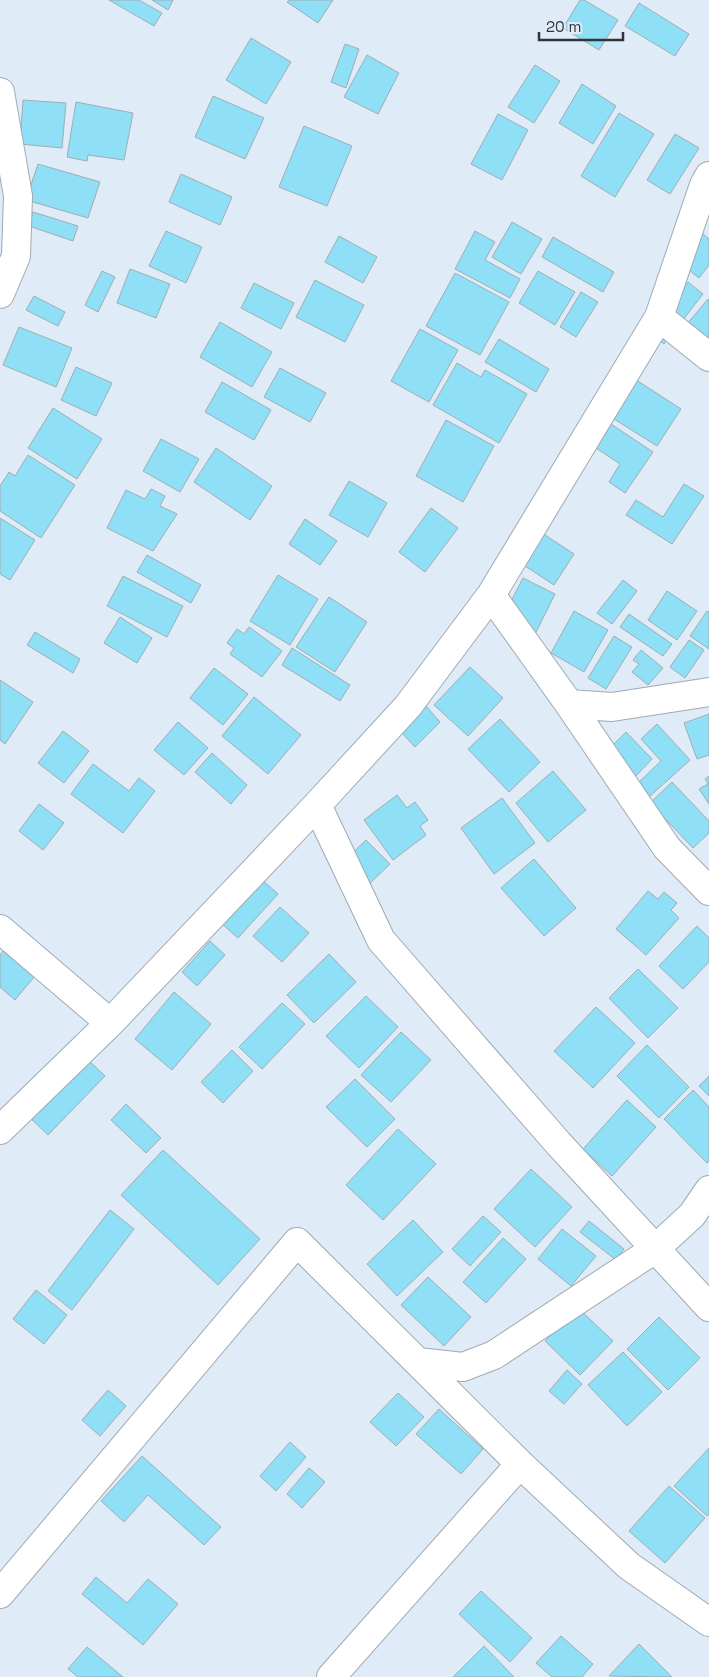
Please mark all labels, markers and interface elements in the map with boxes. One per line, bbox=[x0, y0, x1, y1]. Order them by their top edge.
scale bar bbox=[539, 10, 623, 42]
text: 20 m bbox=[546, 17, 581, 36]

